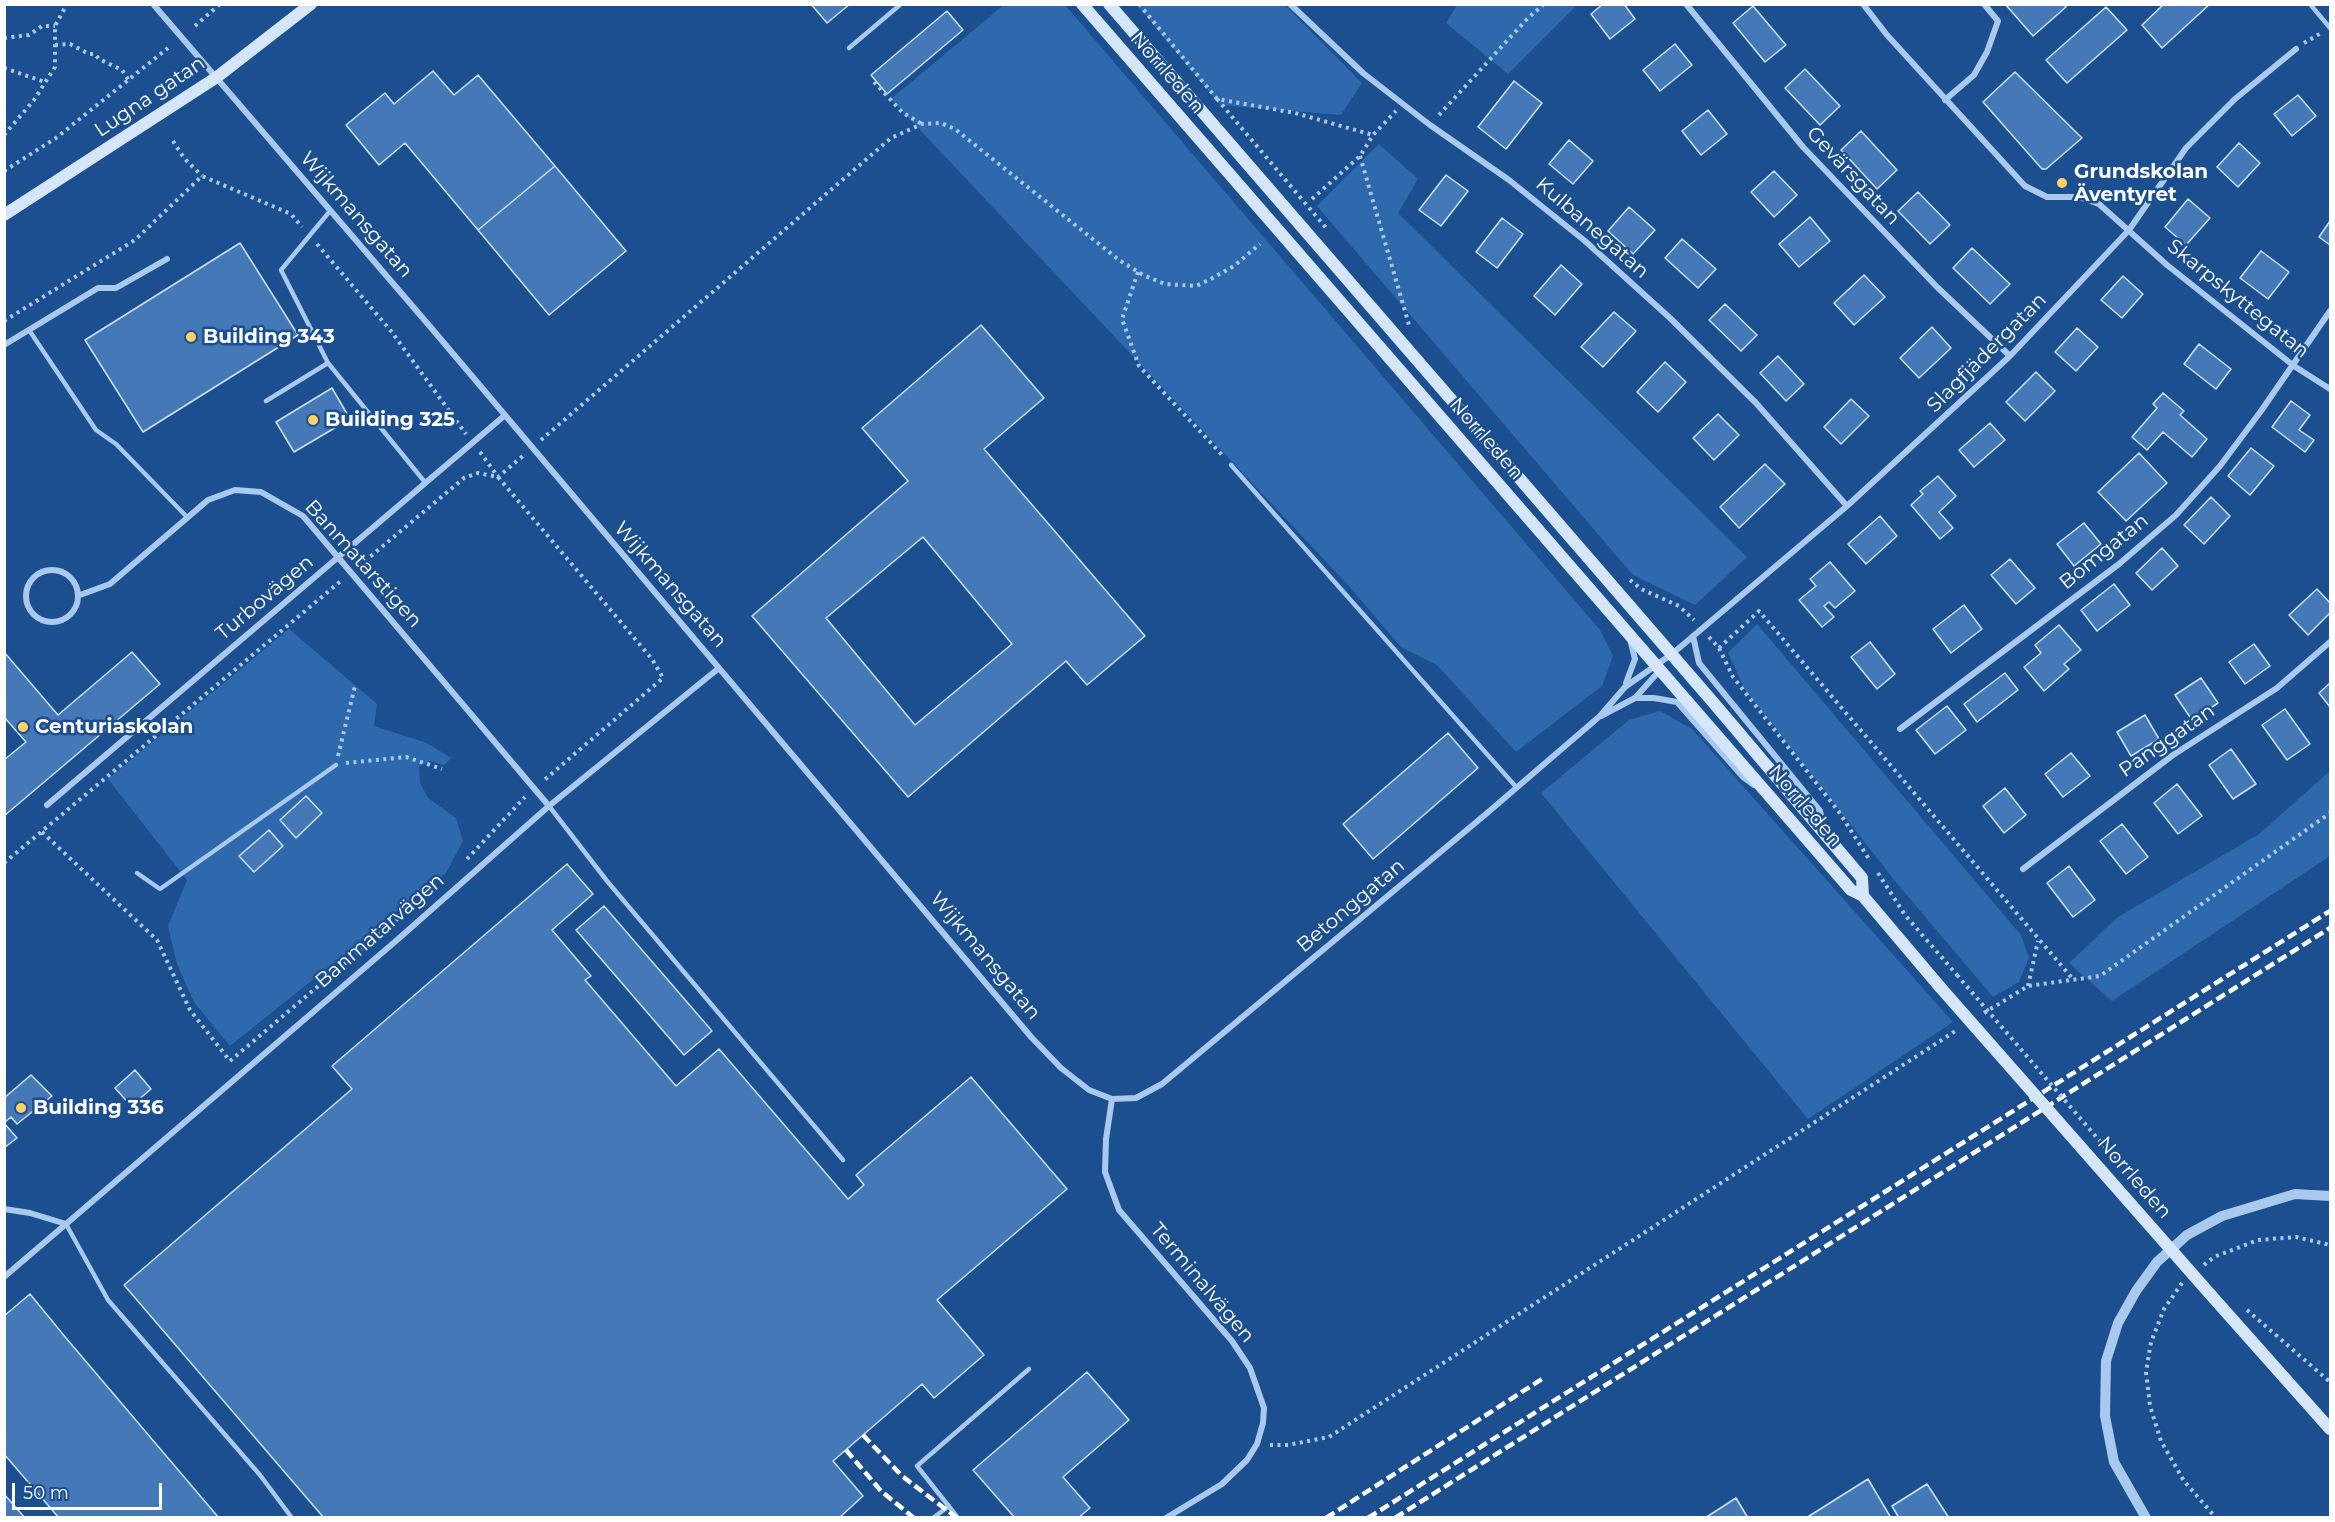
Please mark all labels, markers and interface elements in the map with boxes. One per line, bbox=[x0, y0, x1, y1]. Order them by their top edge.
street label: Norrleden bbox=[1125, 27, 1209, 119]
street label: Lugna gatan bbox=[90, 51, 210, 143]
street label: Gevärsgatan bbox=[1801, 122, 1905, 230]
street label: Wijkmansgatan bbox=[295, 147, 417, 283]
place label: Grundskolan Äventyret bbox=[2074, 160, 2208, 207]
street label: Kulbanegatan bbox=[1531, 172, 1653, 284]
marker: Grundskolan Äventyret bbox=[2055, 176, 2069, 190]
street label: Skarpskyttegatan bbox=[2162, 234, 2314, 364]
street label: Slagfjädergatan bbox=[1922, 288, 2052, 418]
place label: Building 343 bbox=[203, 325, 335, 349]
marker: Building 343 bbox=[184, 330, 198, 344]
street label: Norrleden bbox=[1444, 393, 1528, 485]
place label: Building 325 bbox=[325, 408, 455, 432]
marker: Building 325 bbox=[306, 413, 320, 427]
street label: Banmatarstigen bbox=[299, 495, 427, 633]
street label: Bomgatan bbox=[2055, 509, 2153, 595]
street label: Wijkmansgatan bbox=[609, 517, 731, 653]
street label: Turbovägen bbox=[211, 550, 319, 646]
street label: Panggatan bbox=[2114, 699, 2220, 783]
place label: Centuriaskolan bbox=[35, 715, 193, 739]
marker: Centuriaskolan bbox=[16, 720, 30, 734]
street label: Norrleden bbox=[1763, 760, 1847, 852]
street label: Betonggatan bbox=[1292, 854, 1410, 958]
street label: Banmatarvägen bbox=[311, 869, 449, 993]
street label: Wijkmansgatan bbox=[925, 887, 1045, 1025]
place label: Building 336 bbox=[33, 1096, 164, 1120]
marker: Building 336 bbox=[14, 1101, 28, 1115]
street label: Norrleden bbox=[2092, 1132, 2176, 1224]
street label: Terminalvägen bbox=[1145, 1218, 1259, 1348]
scale bar bbox=[15, 1471, 165, 1509]
text: 50 m bbox=[23, 1482, 69, 1504]

